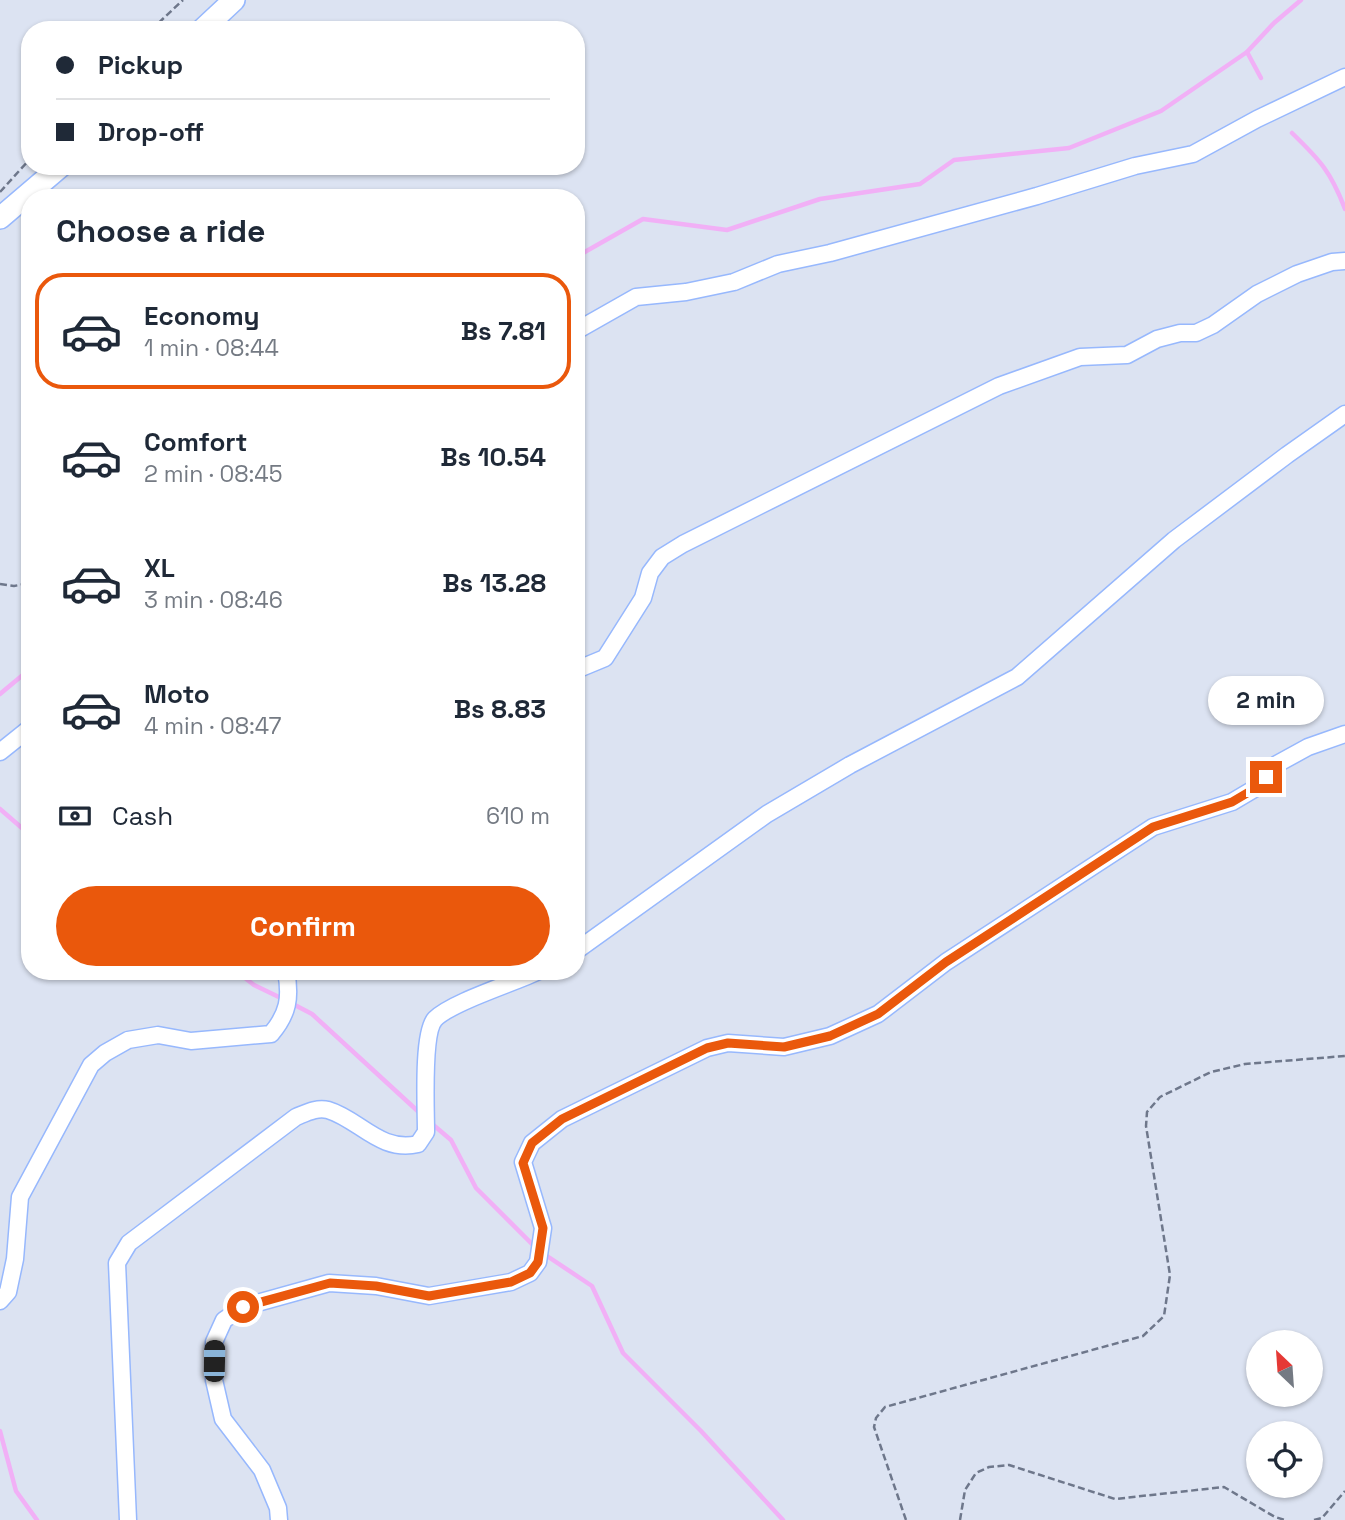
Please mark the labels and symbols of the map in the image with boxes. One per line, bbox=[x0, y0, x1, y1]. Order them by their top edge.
callout: 2 min bbox=[1208, 676, 1324, 724]
route end bbox=[1250, 761, 1282, 793]
route start bbox=[227, 1291, 259, 1323]
north arrow bbox=[1246, 1330, 1323, 1407]
car bbox=[204, 1340, 225, 1382]

